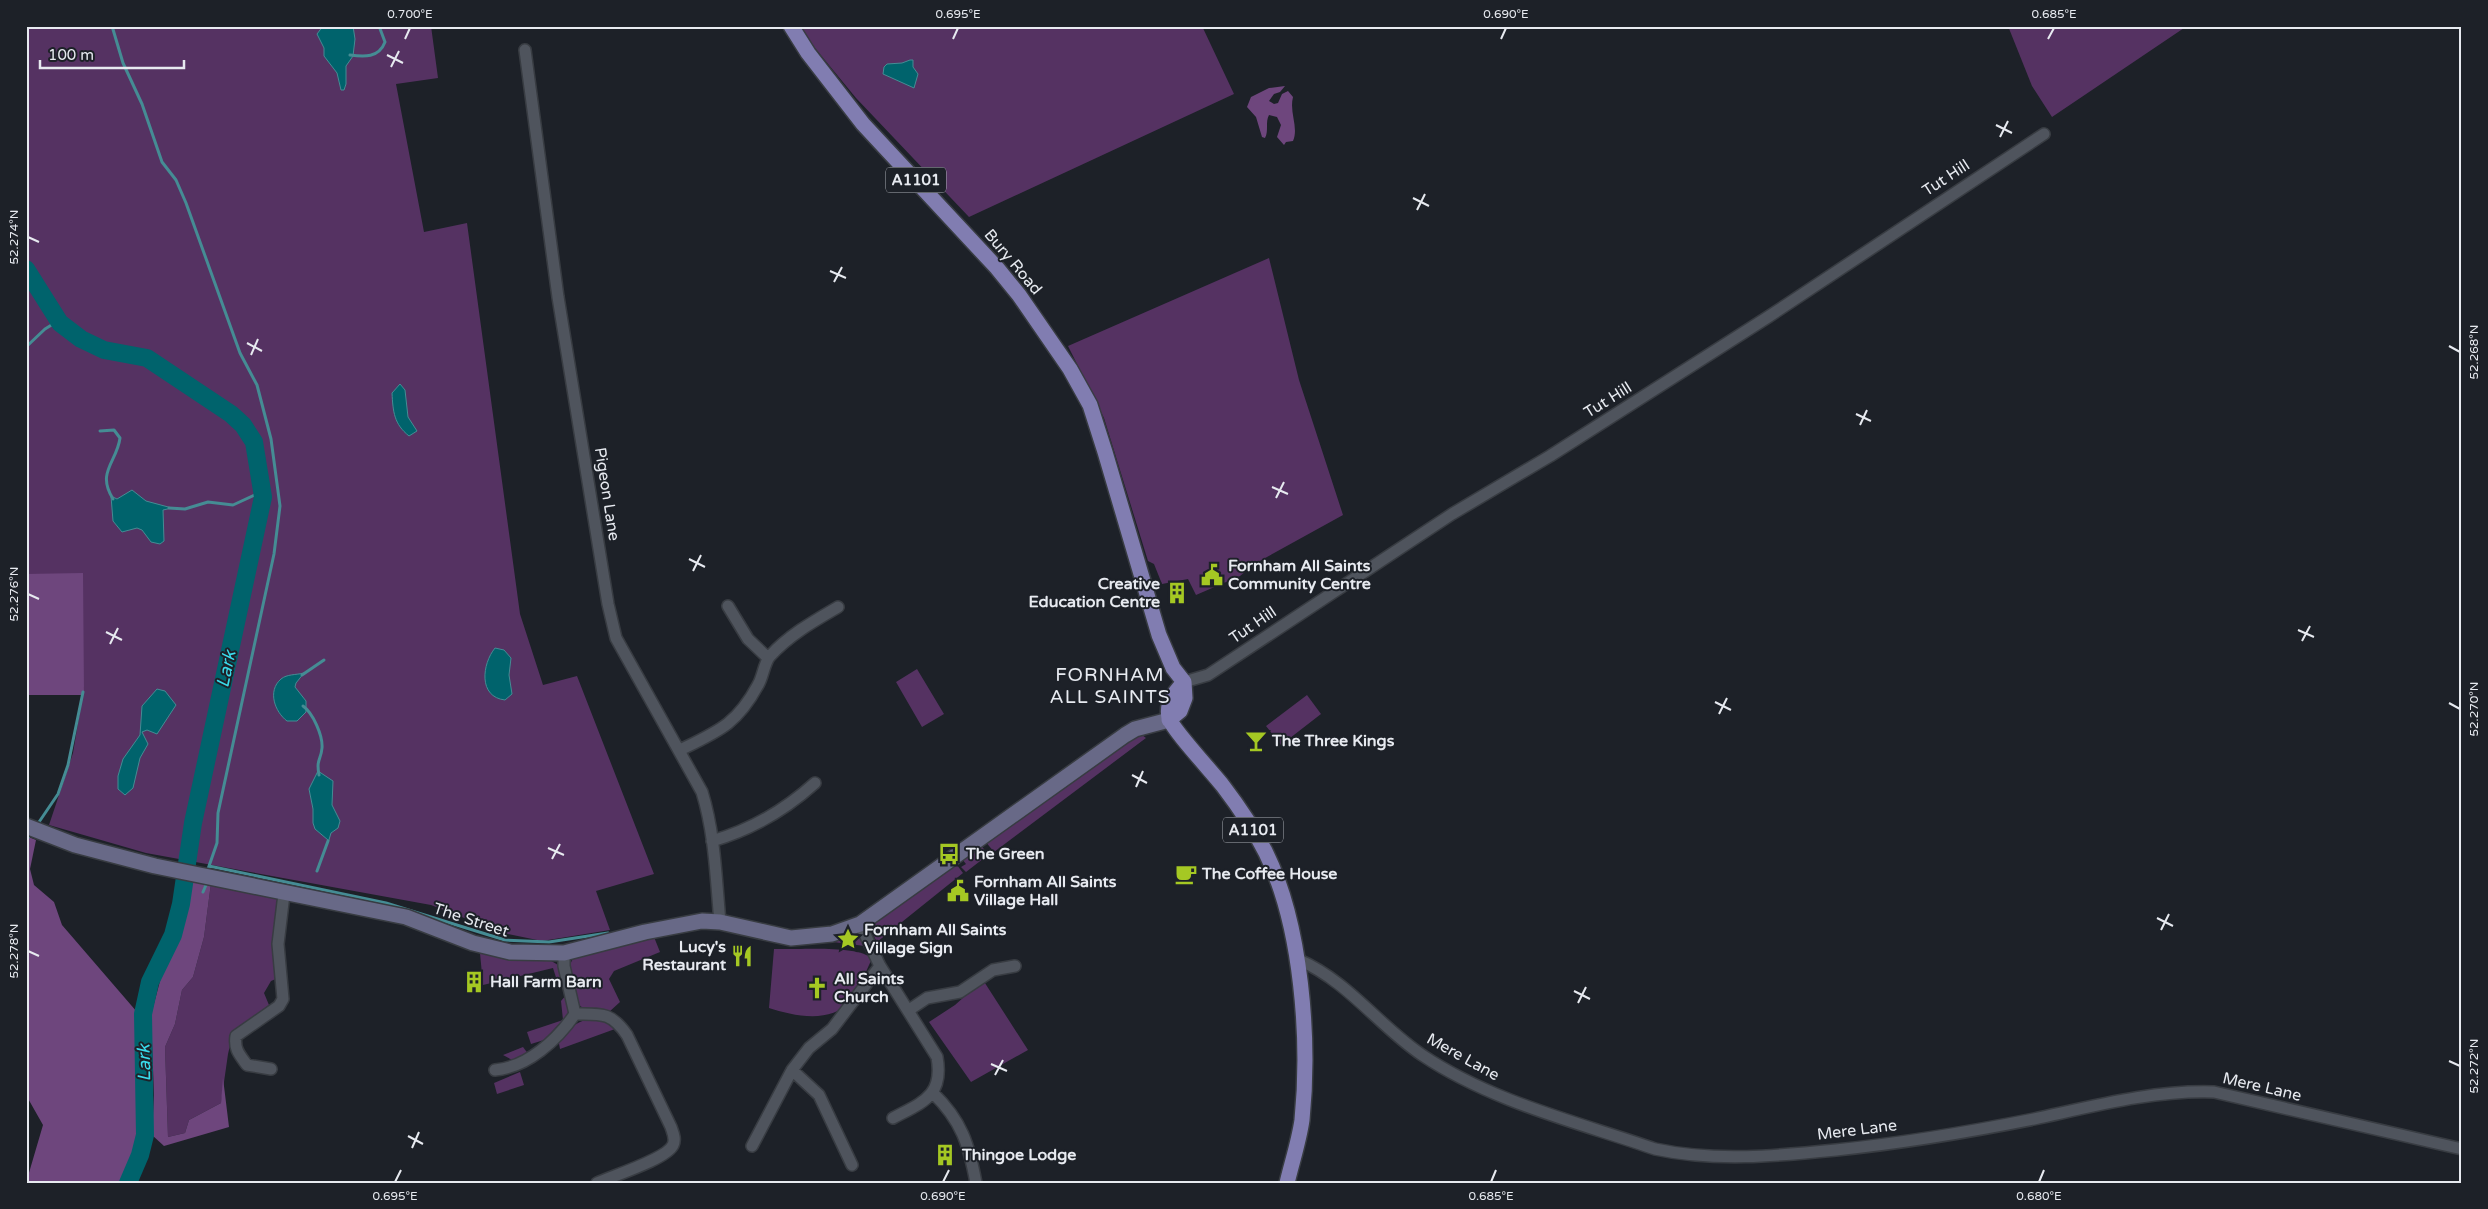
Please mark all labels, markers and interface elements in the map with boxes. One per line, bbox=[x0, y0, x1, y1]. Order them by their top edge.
text: 0.700°E bbox=[387, 7, 433, 21]
text: 0.695°E bbox=[935, 7, 981, 21]
text: 0.690°E bbox=[1483, 7, 1529, 21]
text: 0.685°E bbox=[2031, 7, 2077, 21]
scale bar bbox=[40, 38, 184, 70]
text: 100 m bbox=[48, 46, 94, 64]
street label: Tut Hill bbox=[1918, 155, 1974, 201]
road number: A1101 bbox=[886, 168, 946, 192]
text: 52.274°N bbox=[7, 210, 21, 264]
street label: Bury Road bbox=[980, 225, 1046, 299]
text: 52.268°N bbox=[2467, 325, 2481, 379]
street label: Tut Hill bbox=[1580, 378, 1636, 422]
street label: Pigeon Lane bbox=[590, 446, 624, 542]
place label: Fornham All Saints Community Centre bbox=[1228, 556, 1371, 594]
public building icon: Fornham All Saints Community Centre bbox=[1199, 562, 1225, 588]
text: 52.276°N bbox=[7, 567, 21, 621]
place label: Creative Education Centre bbox=[1029, 574, 1160, 612]
building icon: Creative Education Centre bbox=[1164, 580, 1190, 606]
street label: Tut Hill bbox=[1226, 602, 1280, 648]
water label: Lark bbox=[211, 647, 241, 689]
district label: FORNHAM ALL SAINTS bbox=[1050, 664, 1170, 708]
text: 52.270°N bbox=[2467, 682, 2481, 736]
bar icon: The Three Kings bbox=[1243, 728, 1269, 754]
place label: The Three Kings bbox=[1271, 731, 1395, 751]
road number: A1101 bbox=[1223, 818, 1283, 842]
bus stop icon: The Green bbox=[936, 841, 962, 867]
place label: The Green bbox=[965, 844, 1044, 864]
cafe icon: The Coffee House bbox=[1173, 861, 1199, 887]
place label: The Coffee House bbox=[1201, 864, 1337, 884]
place label: Fornham All Saints Village Hall bbox=[974, 872, 1117, 910]
public building icon: Fornham All Saints Village Hall bbox=[945, 878, 971, 904]
street label: The Street bbox=[431, 898, 511, 942]
place label: Fornham All Saints Village Sign bbox=[864, 920, 1007, 958]
text: 52.278°N bbox=[7, 924, 21, 978]
place icon: Fornham All Saints Village Sign bbox=[835, 926, 861, 952]
place label: Lucy's Restaurant bbox=[642, 937, 727, 975]
restaurant icon: Lucy's Restaurant bbox=[729, 943, 755, 969]
building icon: Hall Farm Barn bbox=[461, 969, 487, 995]
place label: All Saints Church bbox=[834, 969, 904, 1007]
place label: Hall Farm Barn bbox=[490, 972, 602, 992]
church icon: All Saints Church bbox=[804, 975, 830, 1001]
street label: Mere Lane bbox=[1423, 1029, 1503, 1085]
text: 52.272°N bbox=[2467, 1039, 2481, 1093]
water label: Lark bbox=[133, 1043, 155, 1082]
street label: Mere Lane bbox=[2221, 1068, 2303, 1106]
street label: Mere Lane bbox=[1816, 1115, 1898, 1145]
building icon: Thingoe Lodge bbox=[932, 1142, 958, 1168]
place label: Thingoe Lodge bbox=[961, 1145, 1076, 1165]
text: 0.695°E bbox=[372, 1189, 418, 1203]
text: 0.690°E bbox=[920, 1189, 966, 1203]
text: 0.685°E bbox=[1468, 1189, 1514, 1203]
text: 0.680°E bbox=[2016, 1189, 2062, 1203]

